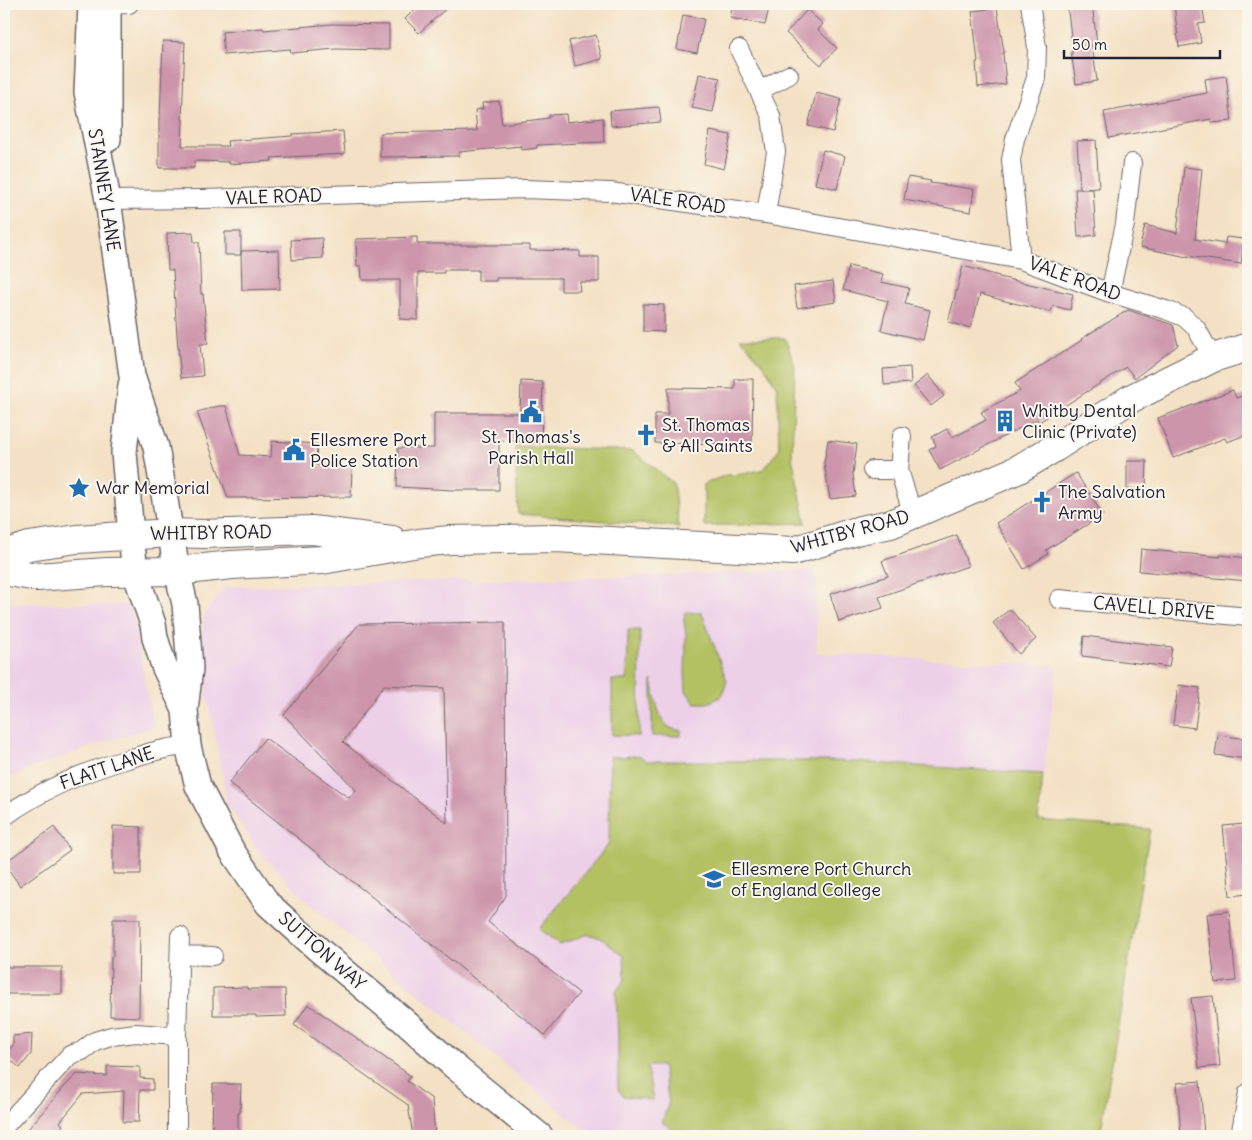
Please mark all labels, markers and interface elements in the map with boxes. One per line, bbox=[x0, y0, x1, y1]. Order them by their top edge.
scale bar bbox=[1064, 28, 1221, 60]
text: 50 m bbox=[1072, 35, 1107, 54]
street label: STANNEY LANE bbox=[83, 127, 126, 253]
street label: VALE ROAD bbox=[629, 182, 727, 219]
street label: VALE ROAD bbox=[225, 183, 323, 210]
street label: VALE ROAD bbox=[1026, 251, 1124, 306]
public building icon: St. Thomas's Parish Hall bbox=[518, 399, 544, 425]
place label: Whitby Dental Clinic (Private) bbox=[1022, 399, 1137, 443]
building icon: Whitby Dental Clinic (Private) bbox=[992, 408, 1018, 434]
place label: St. Thomas & All Saints bbox=[662, 413, 753, 457]
church icon: St. Thomas & All Saints bbox=[633, 422, 659, 448]
place label: St. Thomas's Parish Hall bbox=[481, 425, 581, 469]
place label: Ellesmere Port Police Station bbox=[310, 428, 427, 472]
public building icon: Ellesmere Port Police Station bbox=[281, 437, 307, 463]
place icon: War Memorial bbox=[66, 475, 92, 501]
place label: War Memorial bbox=[96, 476, 209, 499]
place label: The Salvation Army bbox=[1058, 480, 1166, 524]
church icon: The Salvation Army bbox=[1029, 489, 1055, 515]
street label: WHITBY ROAD bbox=[788, 505, 912, 558]
street label: WHITBY ROAD bbox=[150, 520, 272, 545]
street label: CAVELL DRIVE bbox=[1092, 591, 1216, 624]
street label: FLATT LANE bbox=[57, 741, 157, 794]
place label: Ellesmere Port Church of England College bbox=[731, 857, 911, 901]
school or university icon: Ellesmere Port Church of England College bbox=[701, 866, 727, 892]
street label: SUTTON WAY bbox=[274, 907, 371, 995]

